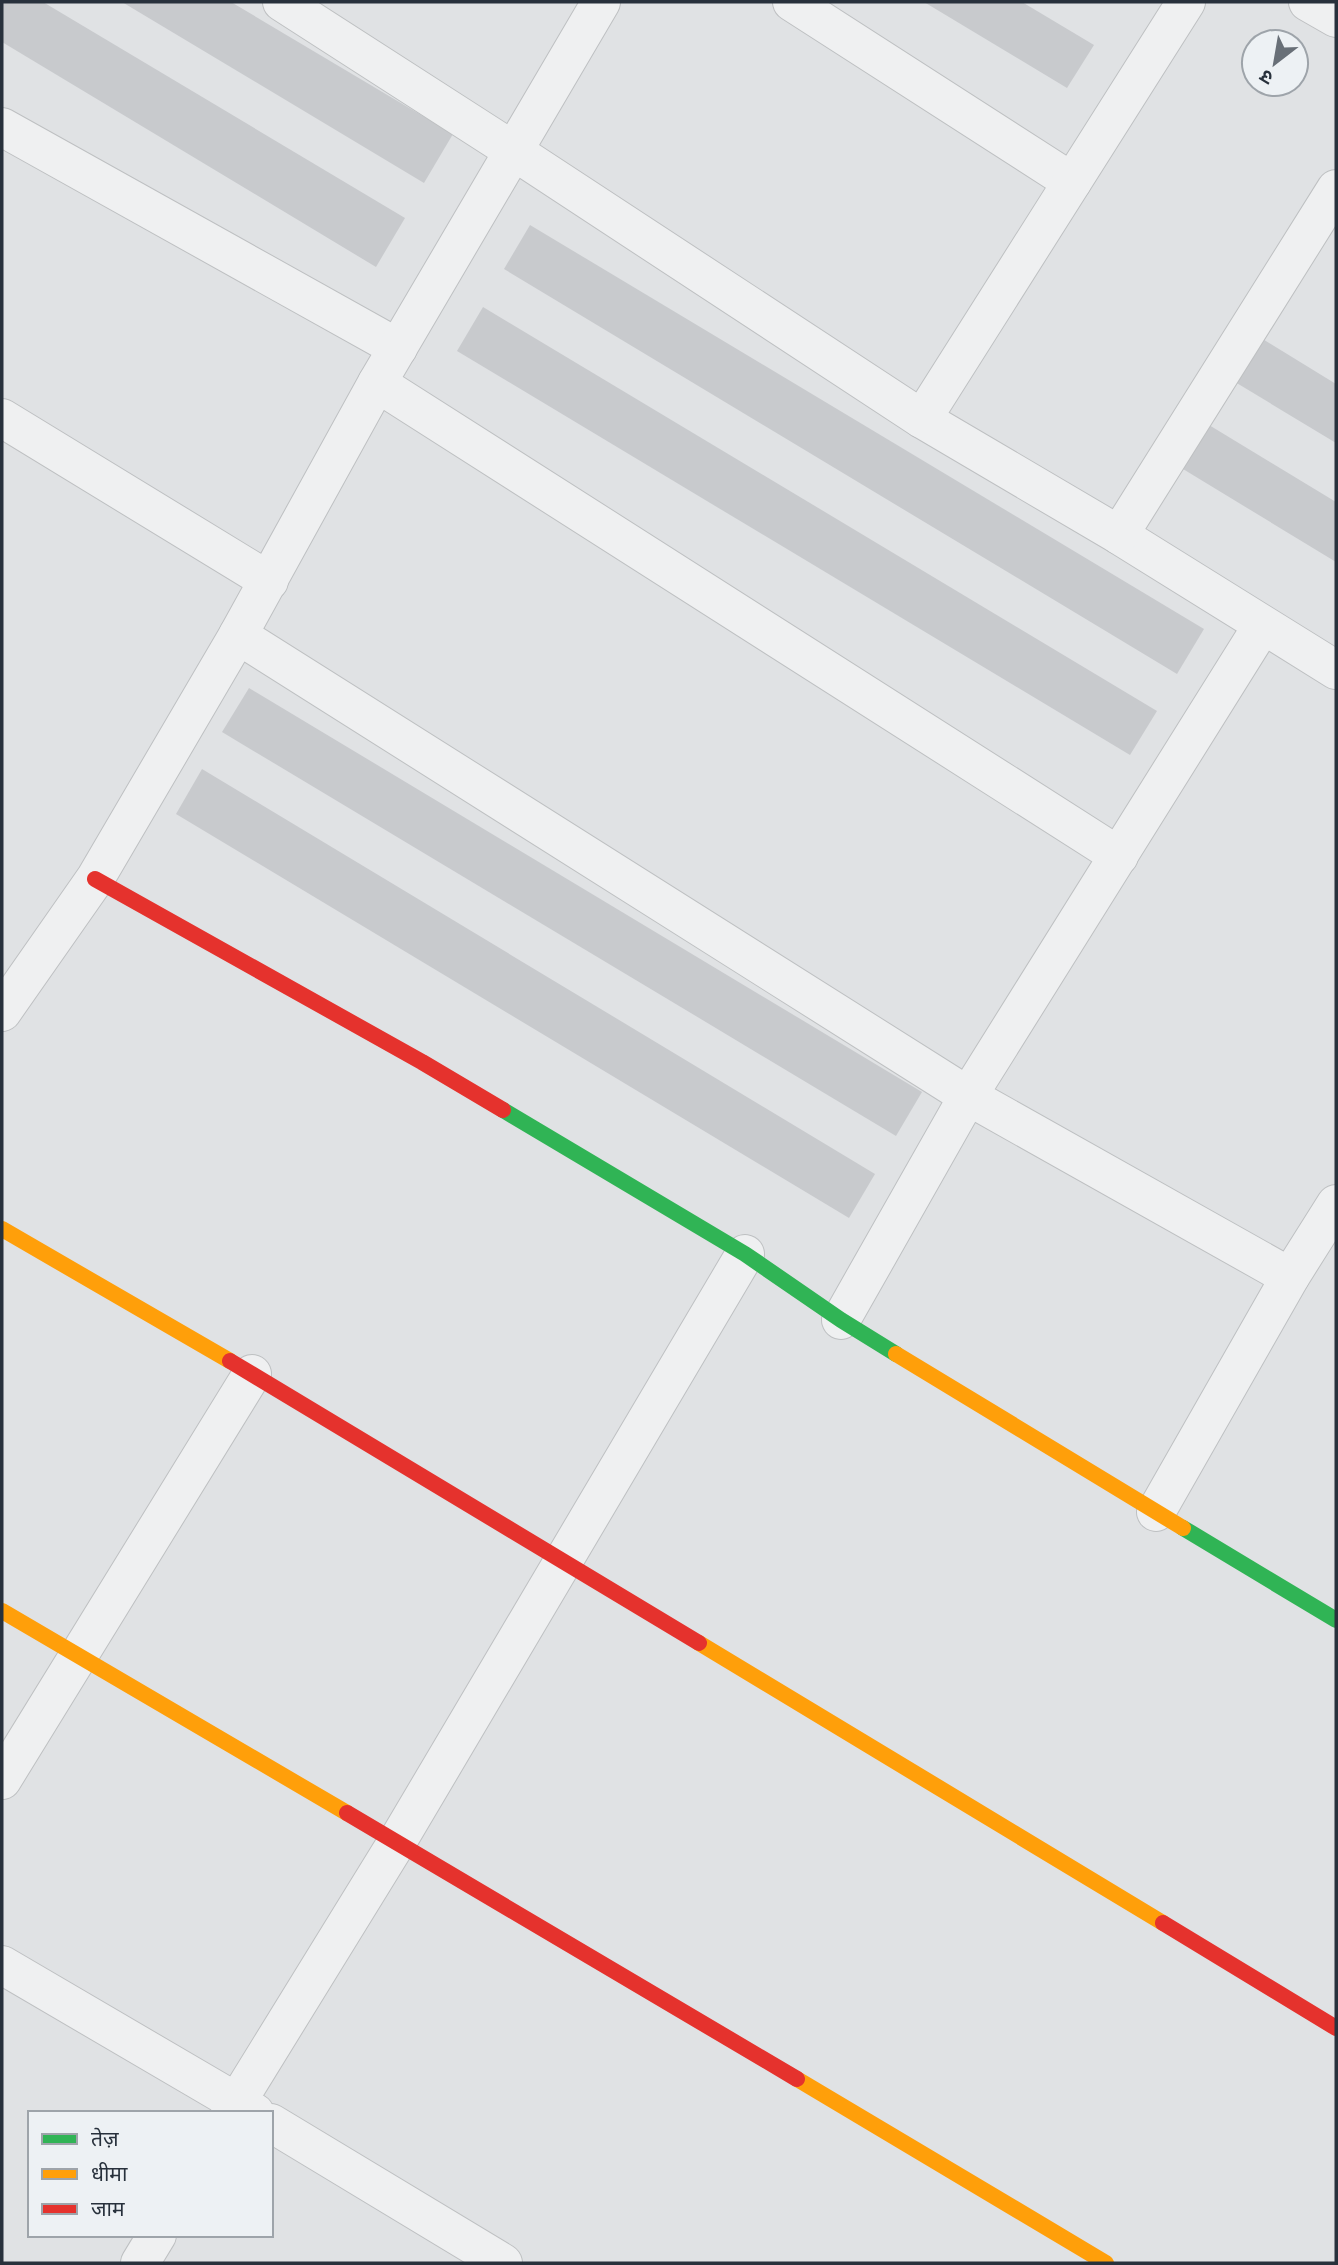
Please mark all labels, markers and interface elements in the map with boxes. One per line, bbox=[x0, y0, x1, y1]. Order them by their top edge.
north arrow bbox=[1240, 28, 1310, 98]
text: उ bbox=[1255, 64, 1277, 90]
legend bbox=[28, 2111, 273, 2237]
text: तेज़ bbox=[91, 2126, 119, 2152]
text: धीमा bbox=[91, 2161, 128, 2187]
text: जाम bbox=[91, 2196, 125, 2222]

